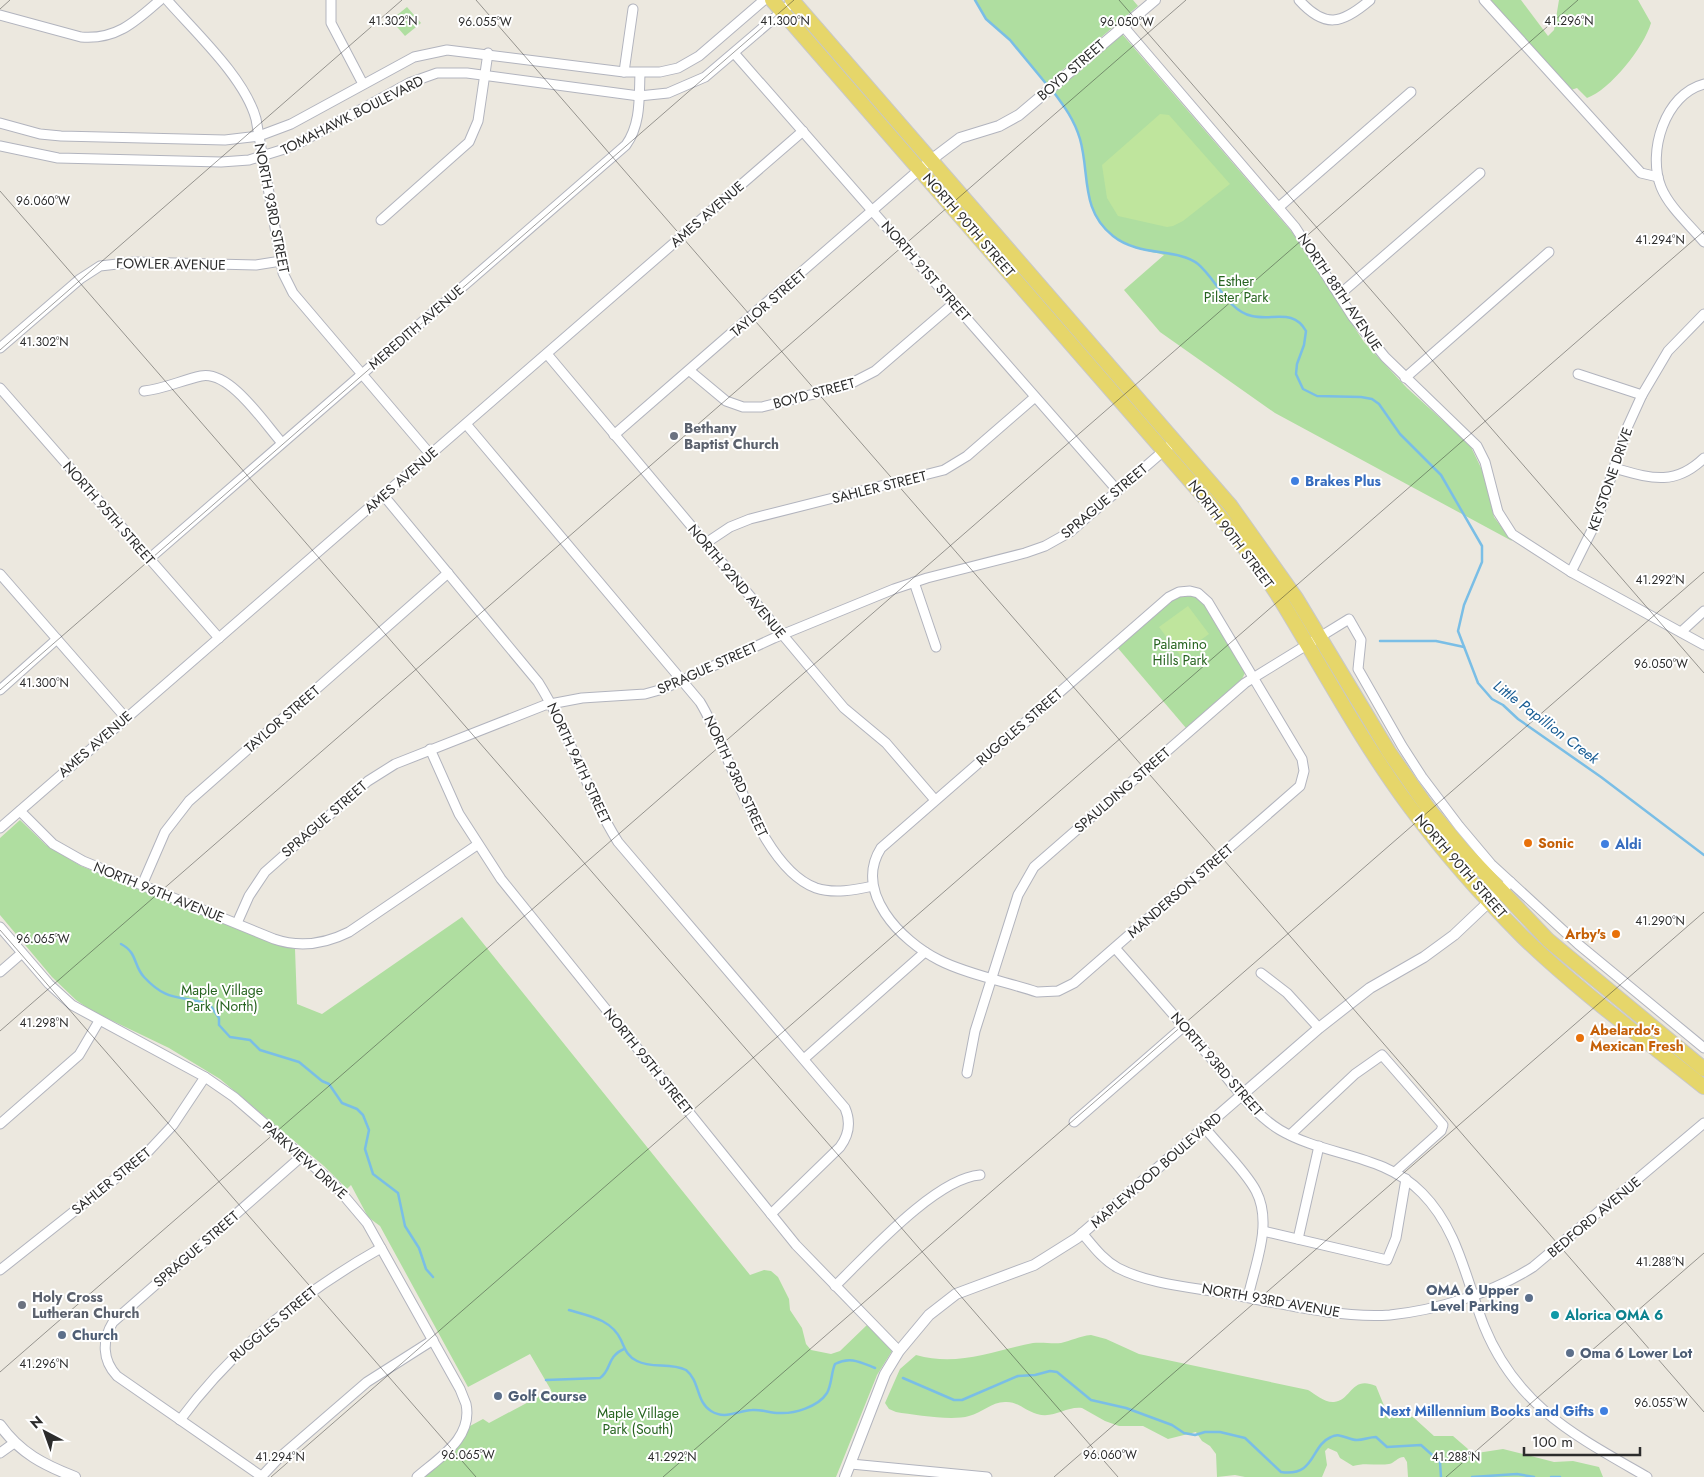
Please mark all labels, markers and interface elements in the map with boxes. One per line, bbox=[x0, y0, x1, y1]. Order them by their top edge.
text: 41.302°N bbox=[368, 12, 418, 30]
text: 41.300°N bbox=[760, 12, 810, 30]
text: 41.296°N bbox=[1544, 12, 1594, 30]
text: 96.055°W bbox=[458, 13, 512, 31]
text: 96.050°W bbox=[1100, 13, 1154, 31]
street label: BOYD STREET bbox=[1033, 35, 1110, 105]
street label: TOMAHAWK BOULEVARD bbox=[277, 70, 427, 160]
street label: NORTH 93RD STREET bbox=[250, 141, 294, 275]
street label: NORTH 90TH STREET bbox=[918, 169, 1020, 282]
street label: AMES AVENUE bbox=[666, 176, 748, 252]
text: 96.060°W bbox=[16, 192, 70, 210]
street label: NORTH 91ST STREET bbox=[877, 216, 976, 326]
street label: NORTH 88TH AVENUE bbox=[1293, 229, 1387, 355]
text: 41.294°N bbox=[1635, 231, 1685, 249]
street label: FOWLER AVENUE bbox=[116, 253, 226, 275]
street label: TAYLOR STREET bbox=[726, 264, 810, 341]
park label: Esther Pilster Park bbox=[1204, 271, 1269, 307]
street label: MEREDITH AVENUE bbox=[364, 280, 468, 374]
text: 41.302°N bbox=[19, 333, 69, 351]
street label: BOYD STREET bbox=[771, 372, 858, 414]
place label: Bethany Baptist Church bbox=[684, 418, 779, 454]
street label: KEYSTONE DRIVE bbox=[1583, 424, 1637, 534]
marker: Bethany Baptist Church bbox=[668, 430, 680, 442]
street label: AMES AVENUE bbox=[360, 442, 442, 518]
street label: NORTH 95TH STREET bbox=[58, 457, 160, 569]
street label: SPRAGUE STREET bbox=[1056, 458, 1152, 543]
street label: SAHLER STREET bbox=[830, 465, 929, 508]
place label: Brakes Plus bbox=[1305, 471, 1382, 491]
street label: NORTH 90TH STREET bbox=[1183, 475, 1279, 593]
marker: Brakes Plus bbox=[1289, 475, 1301, 487]
street label: NORTH 92ND AVENUE bbox=[683, 520, 791, 642]
text: 41.292°N bbox=[1635, 571, 1685, 589]
park label: Palamino Hills Park bbox=[1153, 634, 1208, 670]
street label: SPRAGUE STREET bbox=[654, 637, 761, 699]
text: 96.050°W bbox=[1634, 655, 1688, 673]
text: 41.300°N bbox=[19, 674, 69, 692]
water label: Little Papillion Creek bbox=[1489, 675, 1604, 769]
street label: TAYLOR STREET bbox=[240, 680, 324, 757]
street label: RUGGLES STREET bbox=[972, 684, 1067, 770]
street label: NORTH 94TH STREET bbox=[542, 699, 616, 827]
street label: AMES AVENUE bbox=[54, 706, 136, 782]
street label: NORTH 93RD STREET bbox=[699, 712, 773, 840]
street label: SPAULDING STREET bbox=[1070, 742, 1175, 837]
street label: SPRAGUE STREET bbox=[277, 776, 371, 862]
street label: NORTH 90TH STREET bbox=[1410, 810, 1512, 923]
place label: Sonic bbox=[1538, 833, 1574, 853]
place label: Aldi bbox=[1614, 834, 1642, 854]
marker: Sonic bbox=[1522, 837, 1534, 849]
marker: Aldi bbox=[1599, 838, 1611, 850]
street label: MANDERSON STREET bbox=[1123, 839, 1238, 943]
street label: NORTH 96TH AVENUE bbox=[91, 857, 227, 927]
text: 41.290°N bbox=[1635, 912, 1685, 930]
place label: Arby's bbox=[1564, 924, 1607, 944]
marker: Arby's bbox=[1610, 928, 1622, 940]
text: 96.065°W bbox=[16, 930, 70, 948]
park label: Maple Village Park (North) bbox=[181, 980, 263, 1016]
street label: NORTH 95TH STREET bbox=[599, 1004, 697, 1119]
street label: NORTH 93RD STREET bbox=[1166, 1008, 1268, 1121]
text: 41.298°N bbox=[20, 1014, 68, 1032]
place label: Abelardo's Mexican Fresh bbox=[1589, 1020, 1684, 1056]
marker: Abelardo's Mexican Fresh bbox=[1574, 1032, 1586, 1044]
street label: MAPLEWOOD BOULEVARD bbox=[1086, 1107, 1226, 1233]
street label: PARKVIEW DRIVE bbox=[258, 1116, 352, 1204]
street label: SAHLER STREET bbox=[67, 1142, 155, 1219]
street label: BEDFORD AVENUE bbox=[1543, 1172, 1645, 1262]
street label: SPRAGUE STREET bbox=[149, 1206, 243, 1292]
text: 41.288°N bbox=[1636, 1253, 1684, 1271]
street label: NORTH 93RD AVENUE bbox=[1200, 1278, 1342, 1322]
place label: OMA 6 Upper Level Parking bbox=[1426, 1280, 1519, 1316]
street label: RUGGLES STREET bbox=[225, 1281, 321, 1366]
place label: Holy Cross Lutheran Church bbox=[32, 1287, 139, 1323]
marker: OMA 6 Upper Level Parking bbox=[1523, 1292, 1535, 1304]
marker: Holy Cross Lutheran Church bbox=[16, 1299, 28, 1311]
place label: Alorica OMA 6 bbox=[1564, 1305, 1663, 1325]
marker: Alorica OMA 6 bbox=[1549, 1309, 1561, 1321]
place label: Church bbox=[72, 1325, 118, 1345]
marker: Church bbox=[56, 1329, 68, 1341]
place label: Oma 6 Lower Lot bbox=[1580, 1343, 1693, 1363]
marker: Oma 6 Lower Lot bbox=[1564, 1347, 1576, 1359]
text: 41.296°N bbox=[19, 1355, 69, 1373]
place label: Golf Course bbox=[508, 1386, 587, 1406]
marker: Golf Course bbox=[492, 1390, 504, 1402]
text: 96.055°W bbox=[1634, 1394, 1688, 1412]
place label: Next Millennium Books and Gifts bbox=[1380, 1401, 1595, 1421]
park label: Maple Village Park (South) bbox=[597, 1403, 679, 1439]
marker: Next Millennium Books and Gifts bbox=[1598, 1405, 1610, 1417]
north arrow bbox=[20, 1407, 70, 1457]
text: N bbox=[26, 1411, 47, 1433]
scale bar bbox=[1524, 1424, 1640, 1456]
text: 100 m bbox=[1532, 1431, 1573, 1453]
text: 96.065°W bbox=[441, 1446, 495, 1464]
text: 96.060°W bbox=[1083, 1446, 1137, 1464]
text: 41.294°N bbox=[255, 1448, 305, 1466]
text: 41.292°N bbox=[647, 1448, 697, 1466]
text: 41.288°N bbox=[1432, 1448, 1480, 1466]

